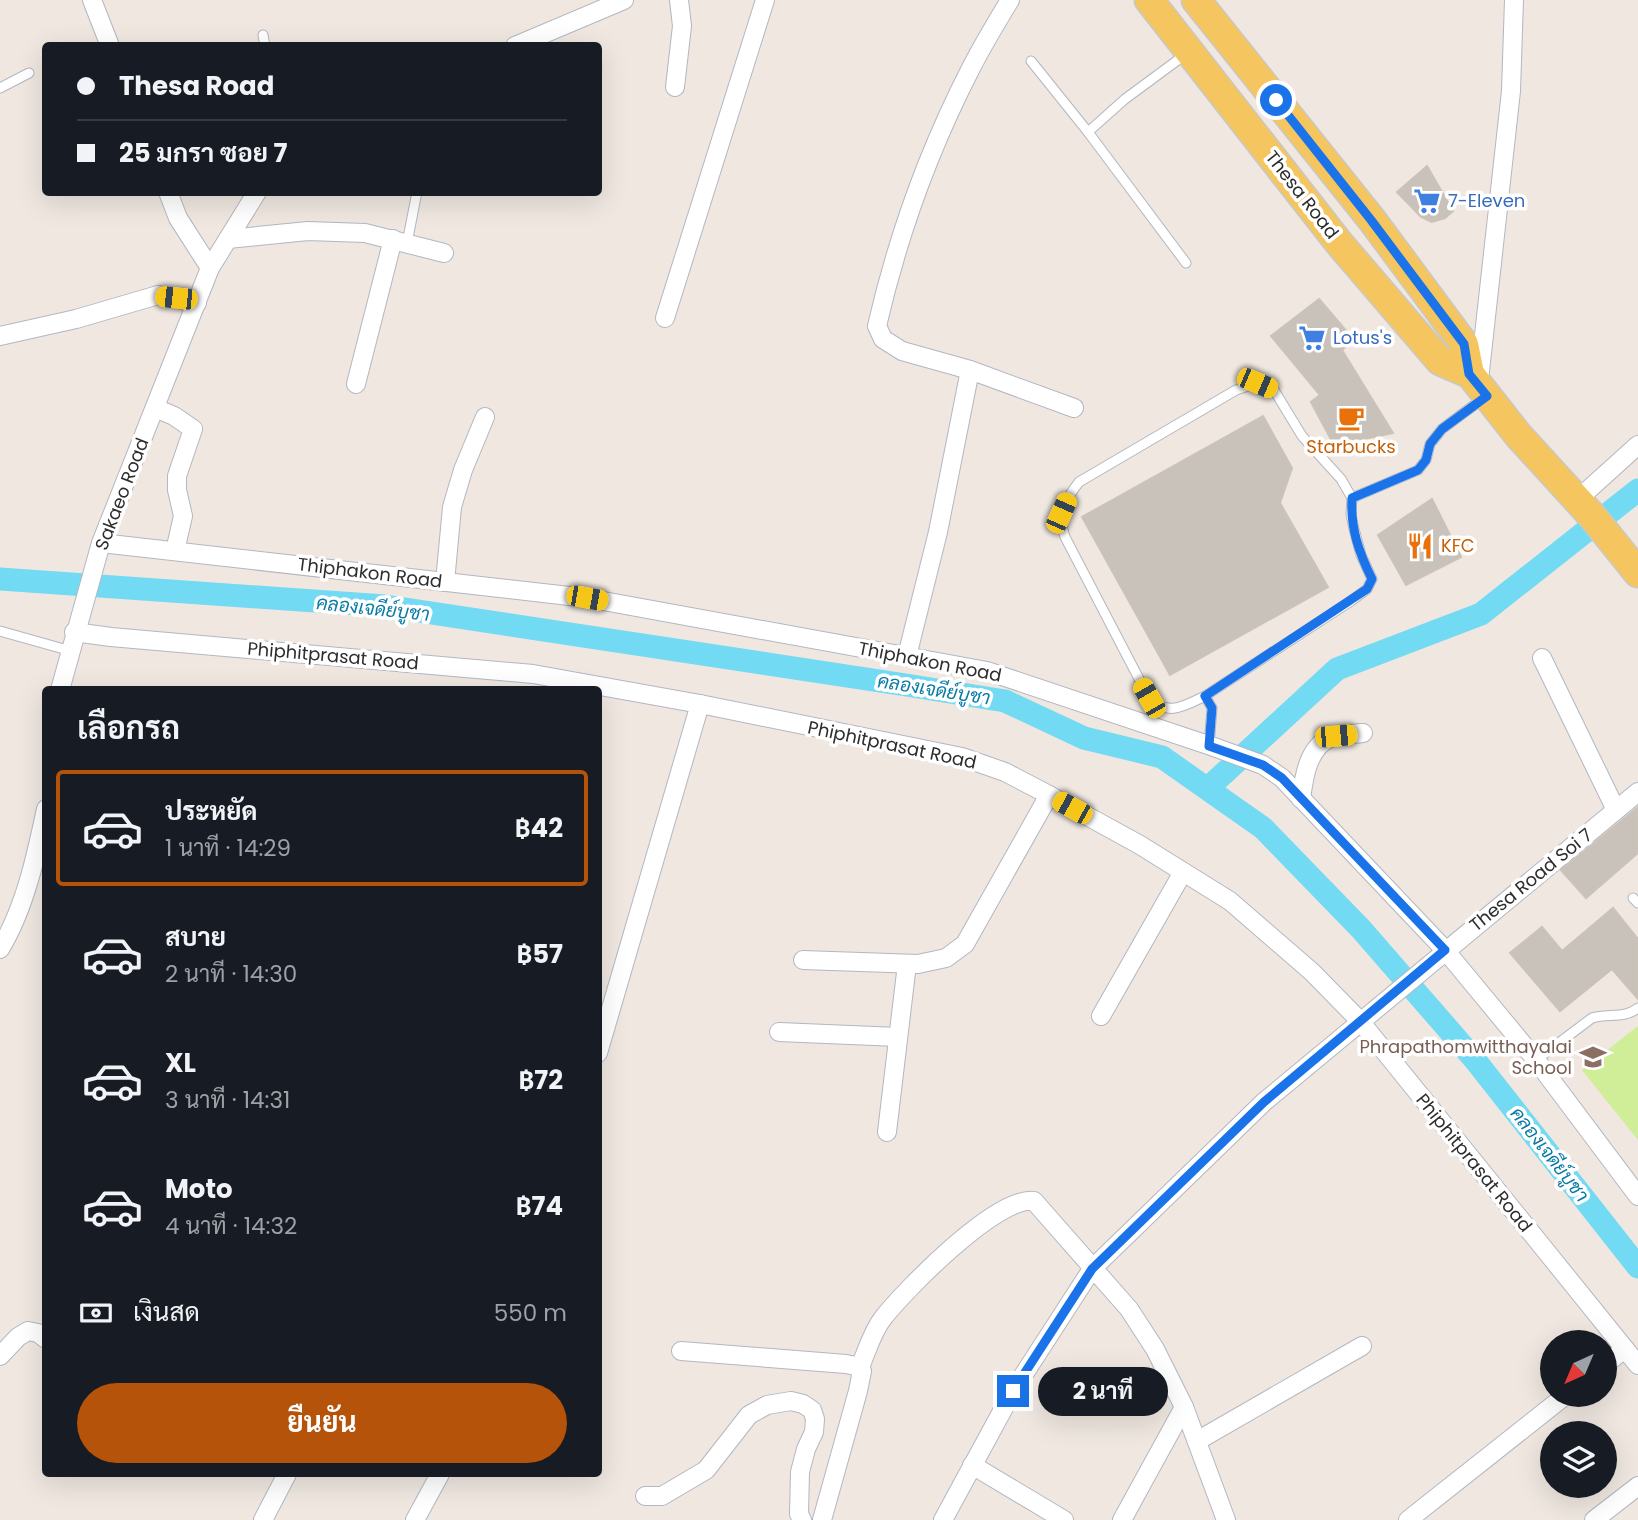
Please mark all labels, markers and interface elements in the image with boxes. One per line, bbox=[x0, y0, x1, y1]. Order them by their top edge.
text: Thesa Road bbox=[119, 68, 274, 104]
route start bbox=[1260, 84, 1292, 116]
text: 25 มกรา ซอย 7 bbox=[119, 135, 288, 171]
street label: Thesa Road bbox=[1260, 145, 1345, 244]
supermarket icon: 7-Eleven bbox=[1412, 186, 1442, 216]
place label: 7-Eleven bbox=[1448, 188, 1525, 213]
car bbox=[155, 285, 198, 311]
supermarket icon: Lotus's bbox=[1297, 323, 1327, 353]
place label: Lotus's bbox=[1333, 325, 1392, 350]
car bbox=[1234, 365, 1281, 401]
cafe icon: Starbucks bbox=[1336, 403, 1366, 433]
street label: Sakaeo Road bbox=[89, 434, 154, 554]
place label: Starbucks bbox=[1306, 434, 1396, 459]
car bbox=[1043, 490, 1080, 536]
restaurant icon: KFC bbox=[1405, 531, 1435, 561]
place label: KFC bbox=[1441, 533, 1475, 558]
street label: Thiphakon Road bbox=[296, 551, 444, 594]
car bbox=[565, 584, 610, 612]
water label: คลองเจดีย์บูชา bbox=[315, 589, 431, 628]
street label: Thiphakon Road bbox=[856, 635, 1004, 688]
street label: Phiphitprasat Road bbox=[246, 636, 420, 675]
water label: คลองเจดีย์บูชา bbox=[876, 667, 992, 712]
car bbox=[1130, 675, 1169, 721]
text: เลือกรถ bbox=[77, 705, 180, 750]
street label: Phiphitprasat Road bbox=[805, 714, 979, 775]
car bbox=[1315, 724, 1358, 748]
car bbox=[1049, 789, 1096, 827]
text: ประหยัด bbox=[165, 793, 258, 829]
icon: car bbox=[81, 797, 144, 860]
text: ฿42 bbox=[515, 810, 563, 846]
street label: Thesa Road Soi 7 bbox=[1464, 822, 1598, 937]
text: 1 นาที · 14:29 bbox=[165, 832, 291, 864]
text: สบาย bbox=[165, 919, 226, 955]
icon: car bbox=[81, 923, 144, 986]
text: ฿57 bbox=[517, 936, 563, 972]
text: 2 นาที · 14:30 bbox=[165, 958, 297, 990]
place label: Phrapathomwitthayalai School bbox=[1359, 1034, 1572, 1080]
school or university icon: Phrapathomwitthayalai School bbox=[1578, 1042, 1608, 1072]
text: XL bbox=[165, 1045, 196, 1081]
icon: car bbox=[81, 1049, 144, 1112]
text: ฿72 bbox=[519, 1062, 563, 1098]
text: 3 นาที · 14:31 bbox=[165, 1084, 290, 1116]
street label: Phiphitprasat Road bbox=[1411, 1088, 1538, 1237]
water label: คลองเจดีย์บูชา bbox=[1504, 1101, 1595, 1207]
text: Moto bbox=[165, 1171, 233, 1207]
icon: car bbox=[81, 1175, 144, 1238]
text: ฿74 bbox=[516, 1188, 563, 1224]
text: 4 นาที · 14:32 bbox=[165, 1210, 297, 1242]
icon: cash bbox=[77, 1294, 115, 1332]
text: เงินสด bbox=[133, 1294, 200, 1330]
text: 550 m bbox=[494, 1297, 567, 1329]
north arrow bbox=[1540, 1330, 1617, 1407]
map controls bbox=[1540, 1330, 1617, 1498]
callout: 2 นาที bbox=[1038, 1366, 1167, 1416]
route end bbox=[997, 1375, 1029, 1407]
text: 2 นาที bbox=[1073, 1375, 1133, 1407]
button: ยืนยัน bbox=[77, 1383, 567, 1463]
button: layers bbox=[1540, 1421, 1617, 1498]

